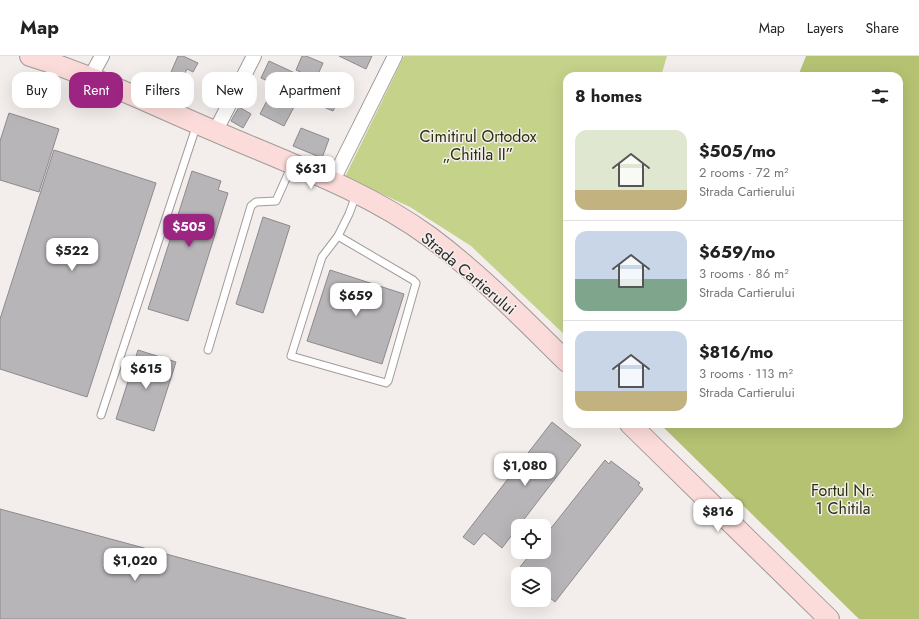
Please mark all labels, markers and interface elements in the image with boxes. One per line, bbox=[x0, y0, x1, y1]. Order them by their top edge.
text: Map bbox=[20, 14, 59, 41]
text: Map bbox=[759, 18, 785, 38]
text: Layers bbox=[807, 18, 843, 38]
text: Share bbox=[865, 18, 899, 38]
chip: Buy bbox=[12, 72, 61, 108]
chip: Rent bbox=[69, 72, 123, 108]
chip: Filters bbox=[131, 72, 194, 108]
chip: New bbox=[202, 72, 257, 108]
chip: Apartment bbox=[265, 72, 354, 108]
text: 8 homes bbox=[575, 84, 642, 108]
icon: filters bbox=[869, 85, 891, 107]
park label: Cimitirul Ortodox „Chitila II” bbox=[419, 125, 537, 166]
text: $505/mo bbox=[699, 139, 776, 163]
icon: home bbox=[607, 146, 655, 194]
pin: $631 bbox=[287, 156, 335, 190]
text: $631 bbox=[295, 159, 327, 178]
text: 2 rooms · 72 m² bbox=[699, 163, 789, 182]
text: Strada Cartierului bbox=[699, 182, 795, 201]
pin: $505 bbox=[165, 214, 213, 248]
text: $505 bbox=[172, 217, 206, 236]
street label: Strada Cartierului bbox=[416, 227, 521, 320]
pin: $522 bbox=[48, 238, 96, 272]
text: $659/mo bbox=[699, 240, 775, 264]
text: $522 bbox=[55, 241, 89, 260]
icon: home bbox=[607, 247, 655, 295]
text: 3 rooms · 86 m² bbox=[699, 264, 789, 283]
pin: $659 bbox=[332, 283, 380, 317]
text: Strada Cartierului bbox=[699, 283, 795, 302]
text: $659 bbox=[339, 286, 373, 305]
text: $816/mo bbox=[699, 340, 773, 364]
icon: home bbox=[607, 347, 655, 395]
pin: $615 bbox=[122, 356, 170, 390]
text: $615 bbox=[130, 359, 162, 378]
text: 3 rooms · 113 m² bbox=[699, 364, 793, 383]
text: Strada Cartierului bbox=[699, 383, 795, 402]
pin: $1,080 bbox=[492, 453, 558, 487]
text: $1,080 bbox=[503, 456, 547, 475]
park label: Fortul Nr. 1 Chitila bbox=[811, 479, 875, 520]
pin: $816 bbox=[694, 499, 742, 533]
text: $816 bbox=[702, 502, 734, 521]
map controls bbox=[511, 519, 551, 607]
button: locate bbox=[511, 519, 551, 559]
pin: $1,020 bbox=[102, 548, 168, 582]
text: $1,020 bbox=[113, 551, 157, 570]
button: layers bbox=[511, 567, 551, 607]

